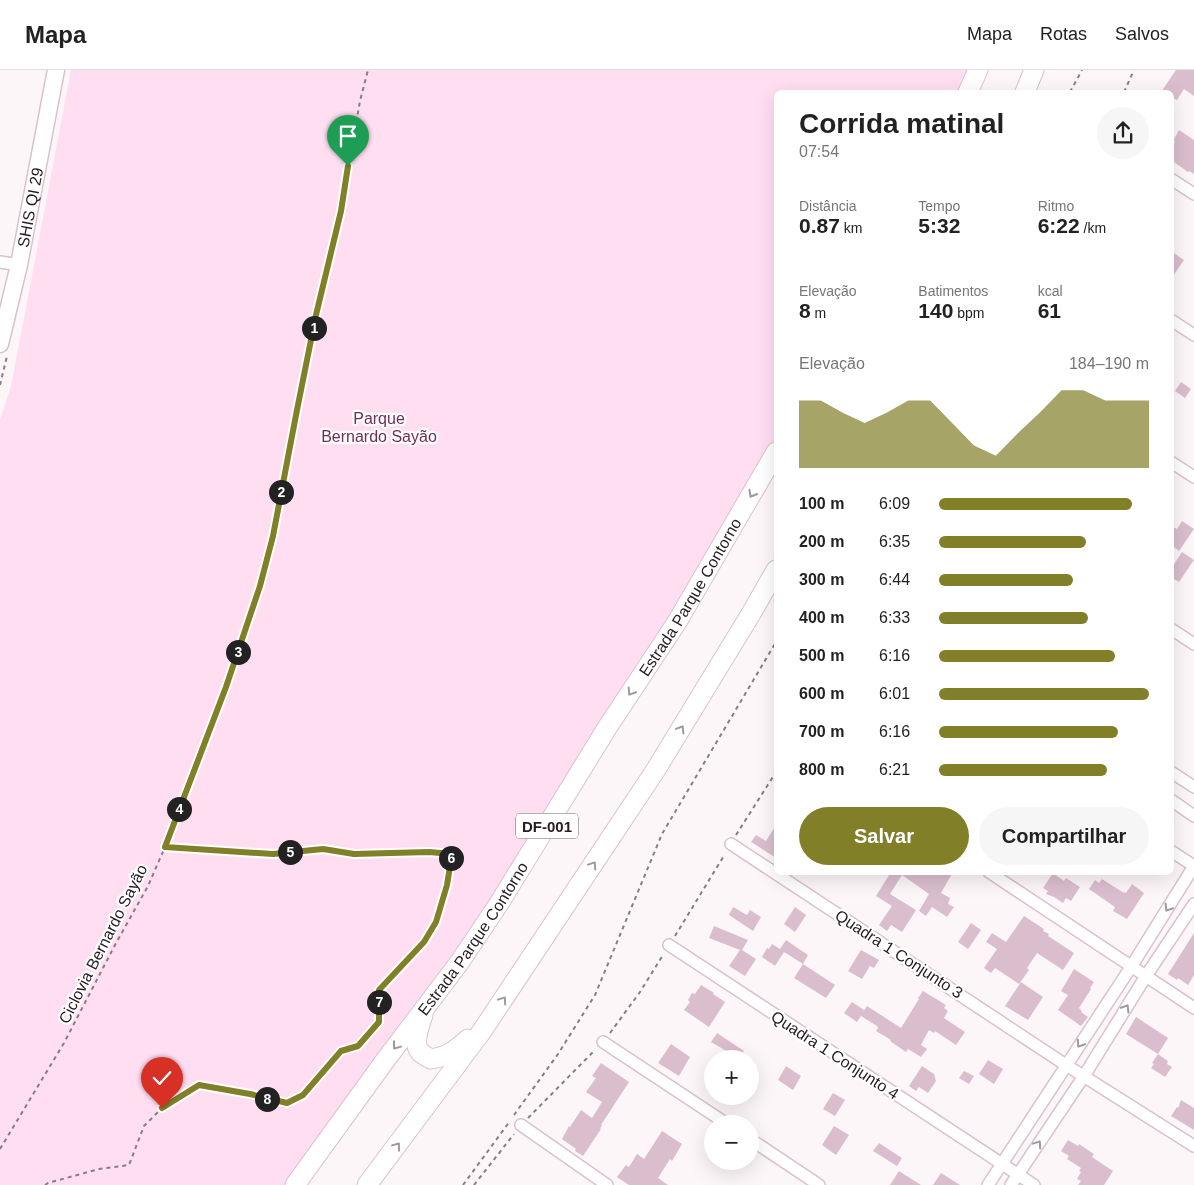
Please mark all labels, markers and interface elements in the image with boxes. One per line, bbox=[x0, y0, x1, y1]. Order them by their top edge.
text: Mapa bbox=[25, 21, 86, 48]
text: Mapa bbox=[967, 24, 1012, 44]
text: Rotas bbox=[1040, 24, 1087, 44]
text: Salvos bbox=[1115, 24, 1169, 44]
button: share bbox=[1097, 107, 1149, 159]
text: Corrida matinal bbox=[799, 108, 1004, 139]
pin bbox=[327, 115, 369, 166]
icon: arrive bbox=[334, 122, 362, 150]
text: 07:54 bbox=[799, 143, 839, 160]
street label: SHIS QI 29 bbox=[14, 166, 46, 249]
text: Distância bbox=[799, 198, 857, 214]
text: Tempo bbox=[918, 198, 960, 214]
text: Ritmo bbox=[1038, 198, 1074, 214]
text: 0.87 bbox=[799, 214, 840, 237]
text: 5:32 bbox=[918, 214, 960, 237]
text: 6:22 bbox=[1038, 214, 1080, 237]
text: km bbox=[840, 220, 862, 236]
text: /km bbox=[1080, 220, 1106, 236]
text: Elevação bbox=[799, 283, 857, 299]
text: Batimentos bbox=[918, 283, 988, 299]
text: kcal bbox=[1038, 283, 1063, 299]
text: 8 bbox=[799, 299, 811, 322]
text: 140 bbox=[918, 299, 953, 322]
text: 61 bbox=[1038, 299, 1061, 322]
text: m bbox=[811, 305, 826, 321]
text: bpm bbox=[953, 305, 985, 321]
pin: 1 bbox=[302, 316, 326, 340]
text: 1 bbox=[311, 320, 318, 336]
text: Elevação bbox=[799, 355, 865, 372]
text: 184–190 m bbox=[1069, 355, 1149, 372]
park label: Parque Bernardo Sayão bbox=[321, 410, 437, 445]
pin: 2 bbox=[268, 480, 294, 504]
text: 2 bbox=[278, 484, 285, 500]
one-way arrow bbox=[748, 488, 758, 497]
text: 100 m bbox=[799, 495, 844, 512]
text: 6:09 bbox=[879, 495, 910, 512]
street label: Estrada Parque Contorno bbox=[635, 515, 744, 679]
text: 200 m bbox=[799, 533, 844, 550]
text: 6:35 bbox=[879, 533, 910, 550]
text: 300 m bbox=[799, 571, 844, 588]
text: 6:44 bbox=[879, 571, 910, 588]
text: 400 m bbox=[799, 609, 844, 626]
text: 6:33 bbox=[879, 609, 910, 626]
pin: 3 bbox=[226, 640, 250, 664]
text: 3 bbox=[235, 644, 242, 660]
text: 500 m bbox=[799, 647, 844, 664]
text: 6:16 bbox=[879, 647, 910, 664]
text: 600 m bbox=[799, 685, 844, 702]
text: 6:01 bbox=[879, 685, 910, 702]
one-way arrow bbox=[628, 687, 637, 696]
text: 700 m bbox=[799, 723, 844, 740]
text: 6:16 bbox=[879, 723, 910, 740]
one-way arrow bbox=[675, 725, 684, 734]
text: 800 m bbox=[799, 761, 844, 778]
text: 6:21 bbox=[879, 761, 910, 778]
pin: 4 bbox=[166, 796, 192, 822]
text: 4 bbox=[176, 801, 183, 817]
button: Salvar bbox=[799, 807, 969, 865]
button: Compartilhar bbox=[979, 807, 1149, 865]
road number: DF-001 bbox=[516, 814, 578, 838]
pin: 5 bbox=[278, 840, 302, 864]
text: 5 bbox=[287, 844, 294, 860]
pin: 6 bbox=[438, 846, 464, 870]
text: 6 bbox=[448, 850, 455, 866]
street label: Estrada Parque Contorno bbox=[414, 859, 531, 1018]
one-way arrow bbox=[586, 861, 596, 870]
street label: Ciclovia Bernardo Sayão bbox=[55, 862, 151, 1026]
one-way arrow bbox=[1165, 902, 1174, 911]
street label: Quadra 1 Conjunto 3 bbox=[832, 906, 966, 1002]
pin: 7 bbox=[366, 990, 392, 1014]
text: 7 bbox=[376, 994, 383, 1010]
one-way arrow bbox=[496, 997, 506, 1006]
one-way arrow bbox=[1120, 1005, 1130, 1014]
street label: Quadra 1 Conjunto 4 bbox=[768, 1007, 902, 1103]
one-way arrow bbox=[1077, 1038, 1086, 1048]
one-way arrow bbox=[393, 1040, 402, 1050]
map controls bbox=[704, 1050, 759, 1170]
button: + bbox=[704, 1050, 759, 1105]
pin bbox=[141, 1057, 183, 1108]
icon: check bbox=[148, 1064, 176, 1092]
pin: 8 bbox=[254, 1086, 280, 1112]
text: 8 bbox=[264, 1091, 271, 1107]
button: − bbox=[704, 1115, 759, 1170]
one-way arrow bbox=[1032, 1141, 1041, 1150]
one-way arrow bbox=[391, 1143, 399, 1152]

